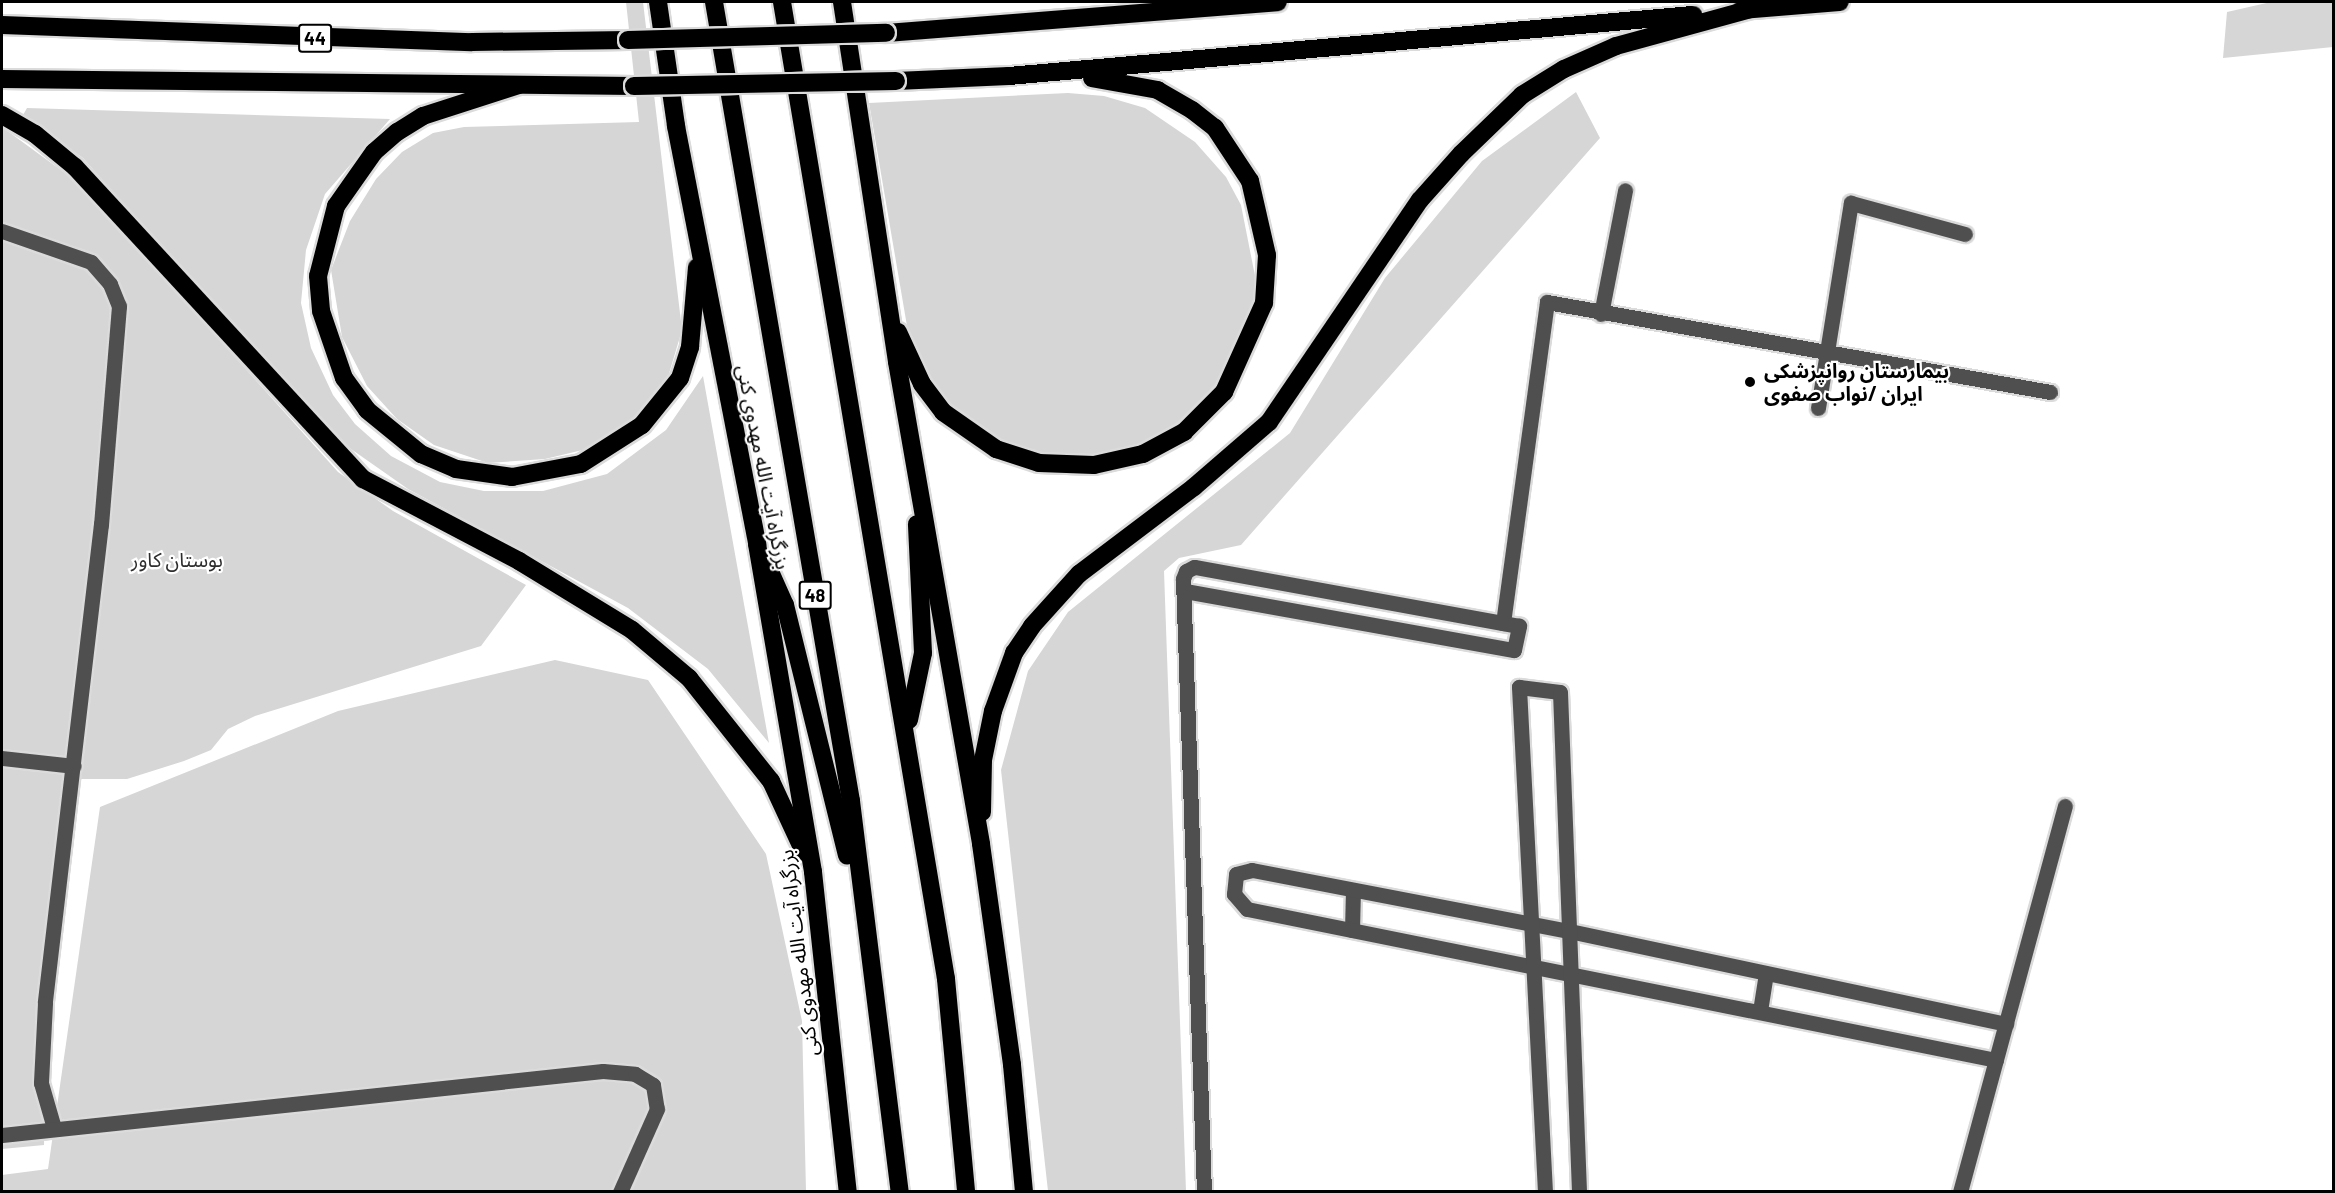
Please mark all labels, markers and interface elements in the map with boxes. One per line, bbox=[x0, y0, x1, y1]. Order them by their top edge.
road number: 44 bbox=[297, 23, 333, 53]
place label: بیمارستان روانپزشکی ایران /نواب صفوی bbox=[1764, 358, 1949, 405]
street label: بزرگراه آیت الله مهدوی کنی bbox=[732, 363, 796, 571]
marker: بیمارستان روانپزشکی ایران /نواب صفوی bbox=[1741, 373, 1759, 391]
park label: بوستان کاور bbox=[131, 547, 223, 571]
road number: 48 bbox=[798, 580, 832, 610]
street label: بزرگراه آیت الله مهدوی کنی bbox=[773, 848, 823, 1058]

